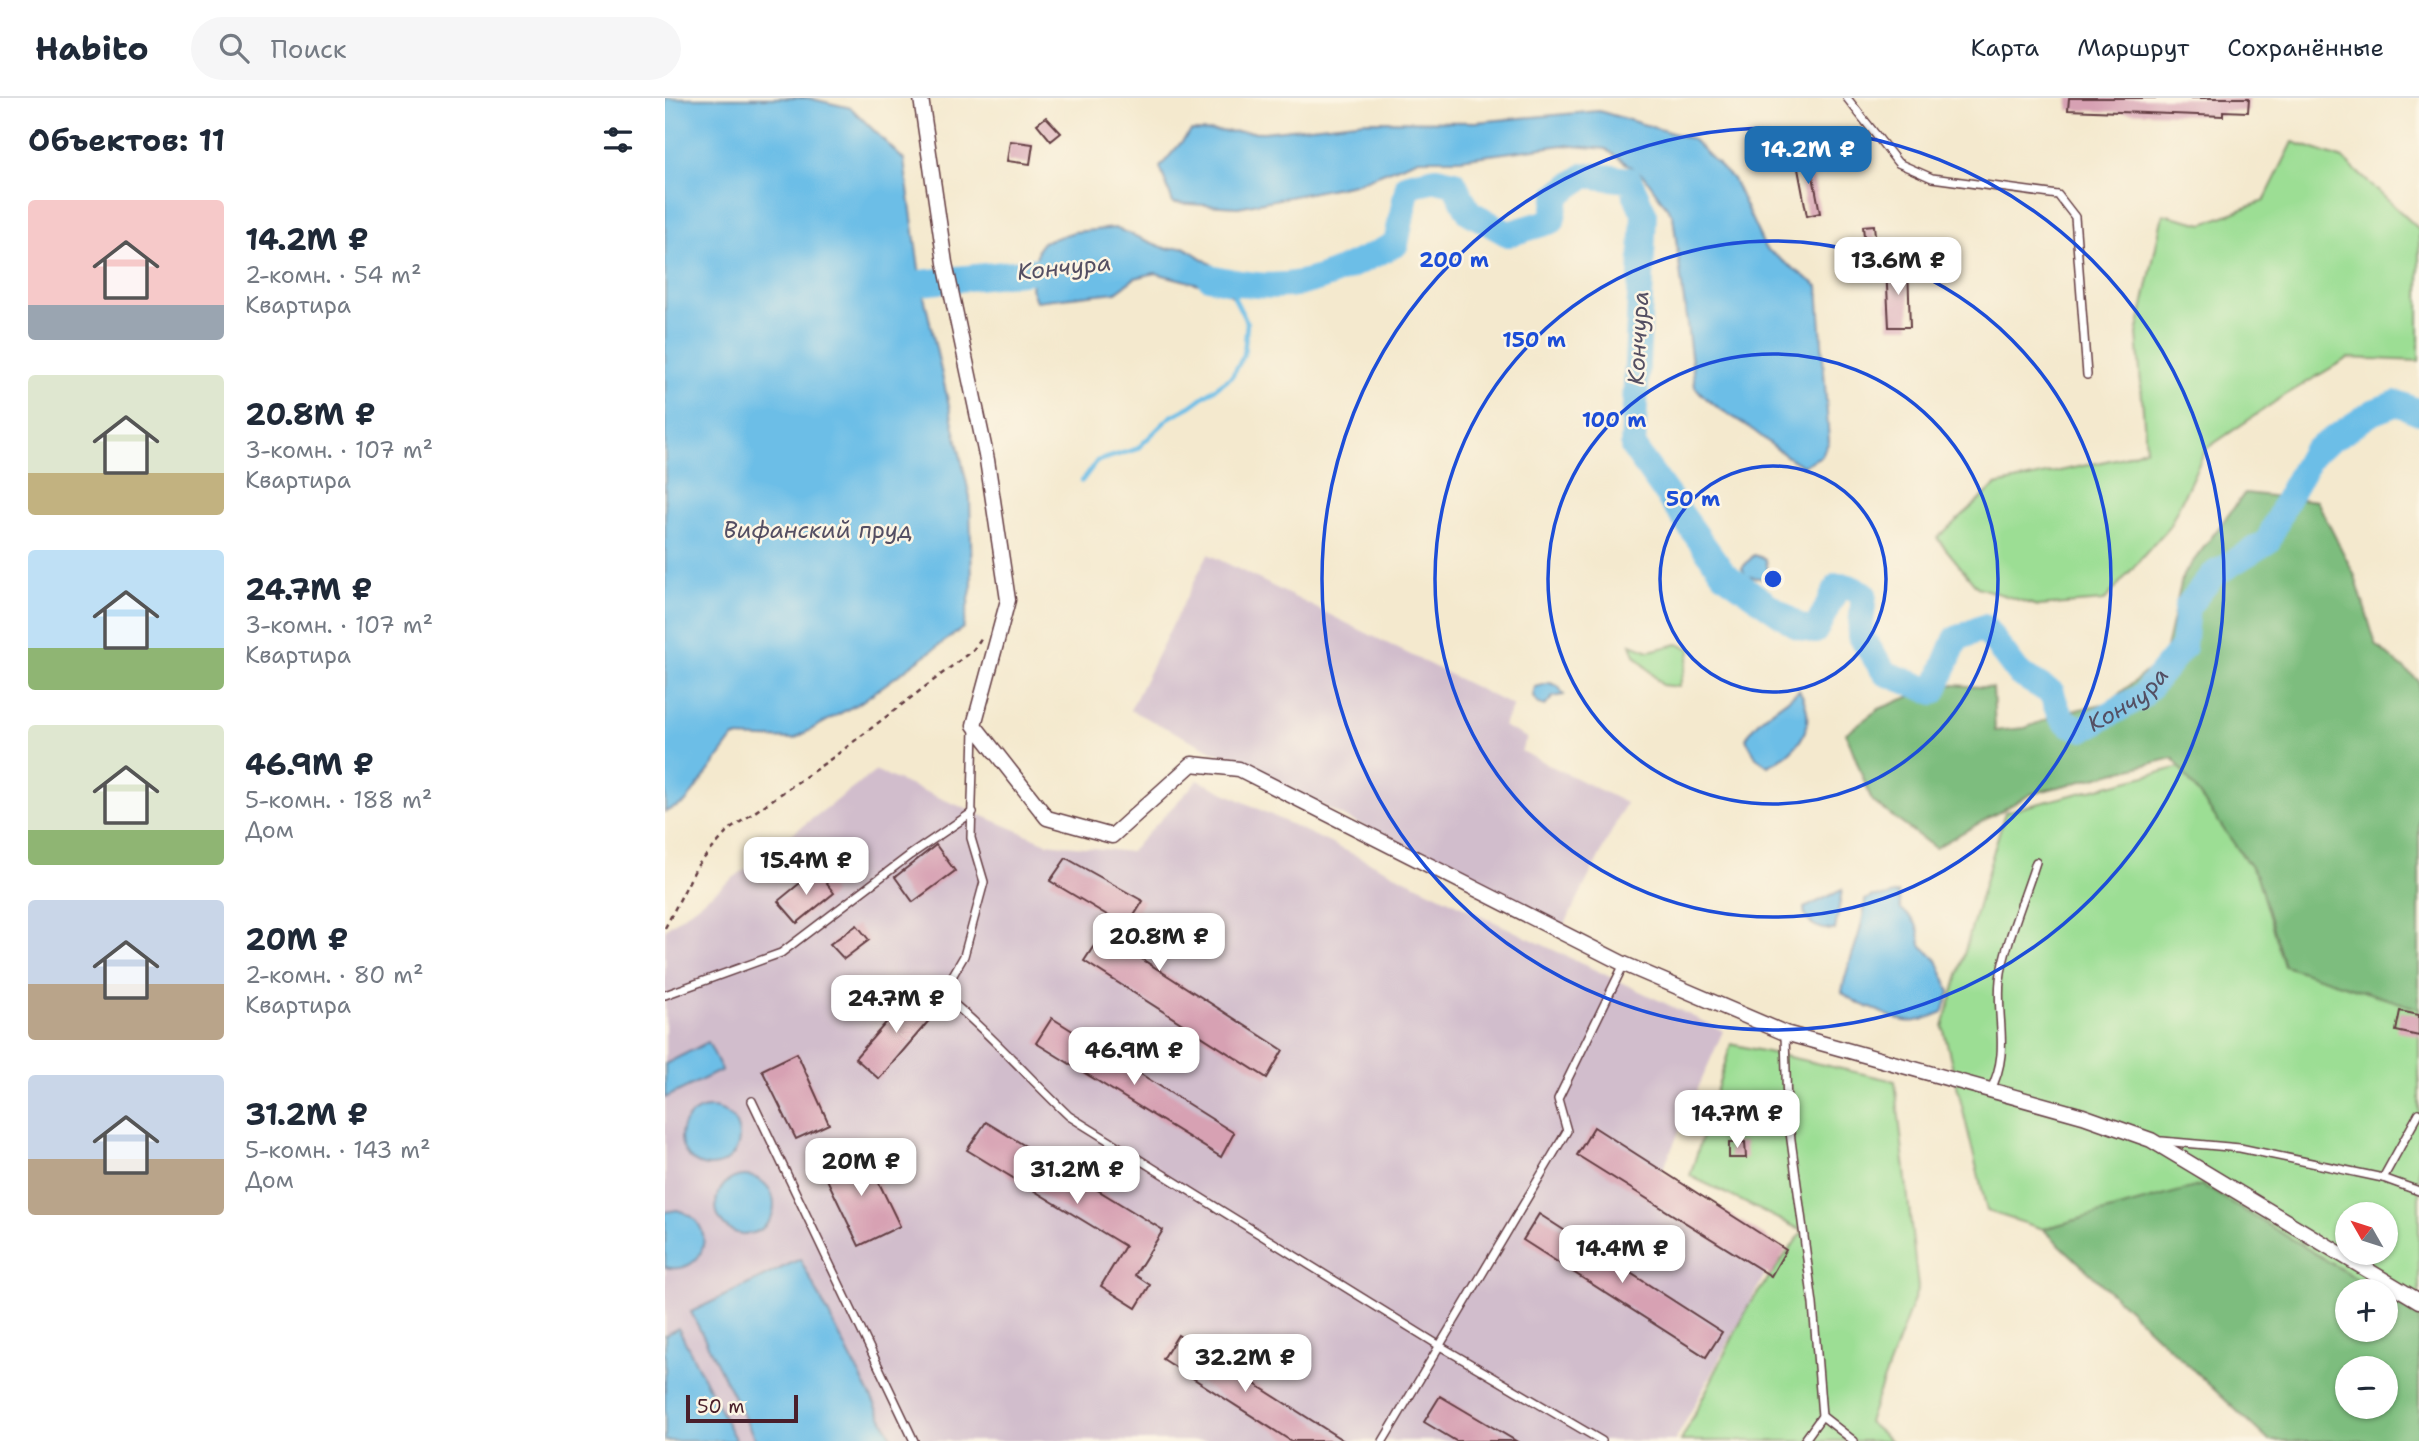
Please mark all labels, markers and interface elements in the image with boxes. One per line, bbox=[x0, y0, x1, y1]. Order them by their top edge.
search box bbox=[191, 17, 681, 80]
text: Habito bbox=[35, 26, 149, 71]
icon: search bbox=[215, 29, 253, 67]
text: Поиск bbox=[271, 31, 347, 66]
text: Карта bbox=[1971, 32, 2039, 64]
text: Маршрут bbox=[2077, 32, 2189, 64]
text: Сохранённые bbox=[2227, 32, 2384, 64]
text: Объектов: 11 bbox=[28, 120, 225, 161]
icon: filters bbox=[599, 121, 637, 159]
pin: 14.2M ₽ bbox=[1743, 126, 1873, 186]
text: 14.2M ₽ bbox=[1761, 134, 1855, 164]
text: 14.2M ₽ bbox=[245, 219, 369, 260]
icon: home bbox=[84, 228, 168, 312]
pin: 13.6M ₽ bbox=[1833, 238, 1963, 297]
text: 13.6M ₽ bbox=[1850, 245, 1946, 275]
text: 200 m bbox=[1419, 246, 1489, 274]
water label: Кончура bbox=[1016, 247, 1112, 287]
text: 2-комн. · 54 m² bbox=[245, 260, 422, 290]
text: Квартира bbox=[245, 290, 351, 320]
water label: Кончура bbox=[1621, 290, 1655, 386]
text: 150 m bbox=[1502, 326, 1566, 354]
text: 20.8M ₽ bbox=[245, 394, 376, 435]
icon: home bbox=[84, 403, 168, 487]
text: 100 m bbox=[1582, 406, 1646, 434]
text: 3-комн. · 107 m² bbox=[245, 435, 433, 465]
text: Квартира bbox=[245, 465, 351, 495]
text: 50 m bbox=[1666, 485, 1720, 513]
water label: Вифанский пруд bbox=[723, 515, 913, 545]
centre of rings bbox=[1761, 567, 1785, 591]
text: 24.7M ₽ bbox=[245, 569, 372, 610]
icon: home bbox=[84, 578, 168, 662]
text: 3-комн. · 107 m² bbox=[245, 610, 433, 640]
text: Квартира bbox=[245, 640, 351, 670]
water label: Кончура bbox=[2082, 661, 2175, 739]
text: 46.9M ₽ bbox=[245, 744, 374, 785]
icon: home bbox=[84, 753, 168, 837]
text: 5-комн. · 188 m² bbox=[245, 785, 432, 815]
text: Дом bbox=[245, 815, 294, 845]
pin: 15.4M ₽ bbox=[741, 838, 871, 897]
text: 15.4M ₽ bbox=[760, 845, 852, 875]
pin: 20.8M ₽ bbox=[1094, 914, 1224, 973]
text: 20M ₽ bbox=[245, 919, 349, 960]
text: 20.8M ₽ bbox=[1109, 921, 1209, 951]
icon: home bbox=[84, 928, 168, 1012]
text: 2-комн. · 80 m² bbox=[245, 960, 424, 990]
pin: 24.7M ₽ bbox=[831, 976, 961, 1035]
text: 24.7M ₽ bbox=[847, 983, 945, 1013]
text: Квартира bbox=[245, 990, 351, 1020]
pin: 46.9M ₽ bbox=[1069, 1028, 1199, 1087]
text: 46.9M ₽ bbox=[1085, 1035, 1184, 1065]
pin: 14.7M ₽ bbox=[1672, 1090, 1802, 1150]
text: 31.2M ₽ bbox=[245, 1094, 368, 1135]
text: 14.7M ₽ bbox=[1691, 1098, 1783, 1128]
icon: home bbox=[84, 1103, 168, 1187]
text: 5-комн. · 143 m² bbox=[245, 1135, 431, 1165]
pin: 20M ₽ bbox=[812, 1138, 910, 1198]
text: 20M ₽ bbox=[821, 1146, 901, 1176]
pin: 31.2M ₽ bbox=[1012, 1146, 1142, 1206]
text: 31.2M ₽ bbox=[1030, 1154, 1124, 1184]
text: Дом bbox=[245, 1165, 294, 1195]
north arrow bbox=[2335, 1202, 2397, 1265]
map controls bbox=[2335, 1202, 2398, 1419]
pin: 14.4M ₽ bbox=[1557, 1226, 1687, 1285]
text: 14.4M ₽ bbox=[1575, 1233, 1669, 1263]
button: + bbox=[2335, 1279, 2398, 1342]
pin: 32.2M ₽ bbox=[1180, 1334, 1310, 1394]
text: 32.2M ₽ bbox=[1194, 1342, 1296, 1372]
button: − bbox=[2335, 1356, 2398, 1419]
scale bar bbox=[686, 1392, 798, 1424]
text: 50 m bbox=[697, 1394, 745, 1419]

